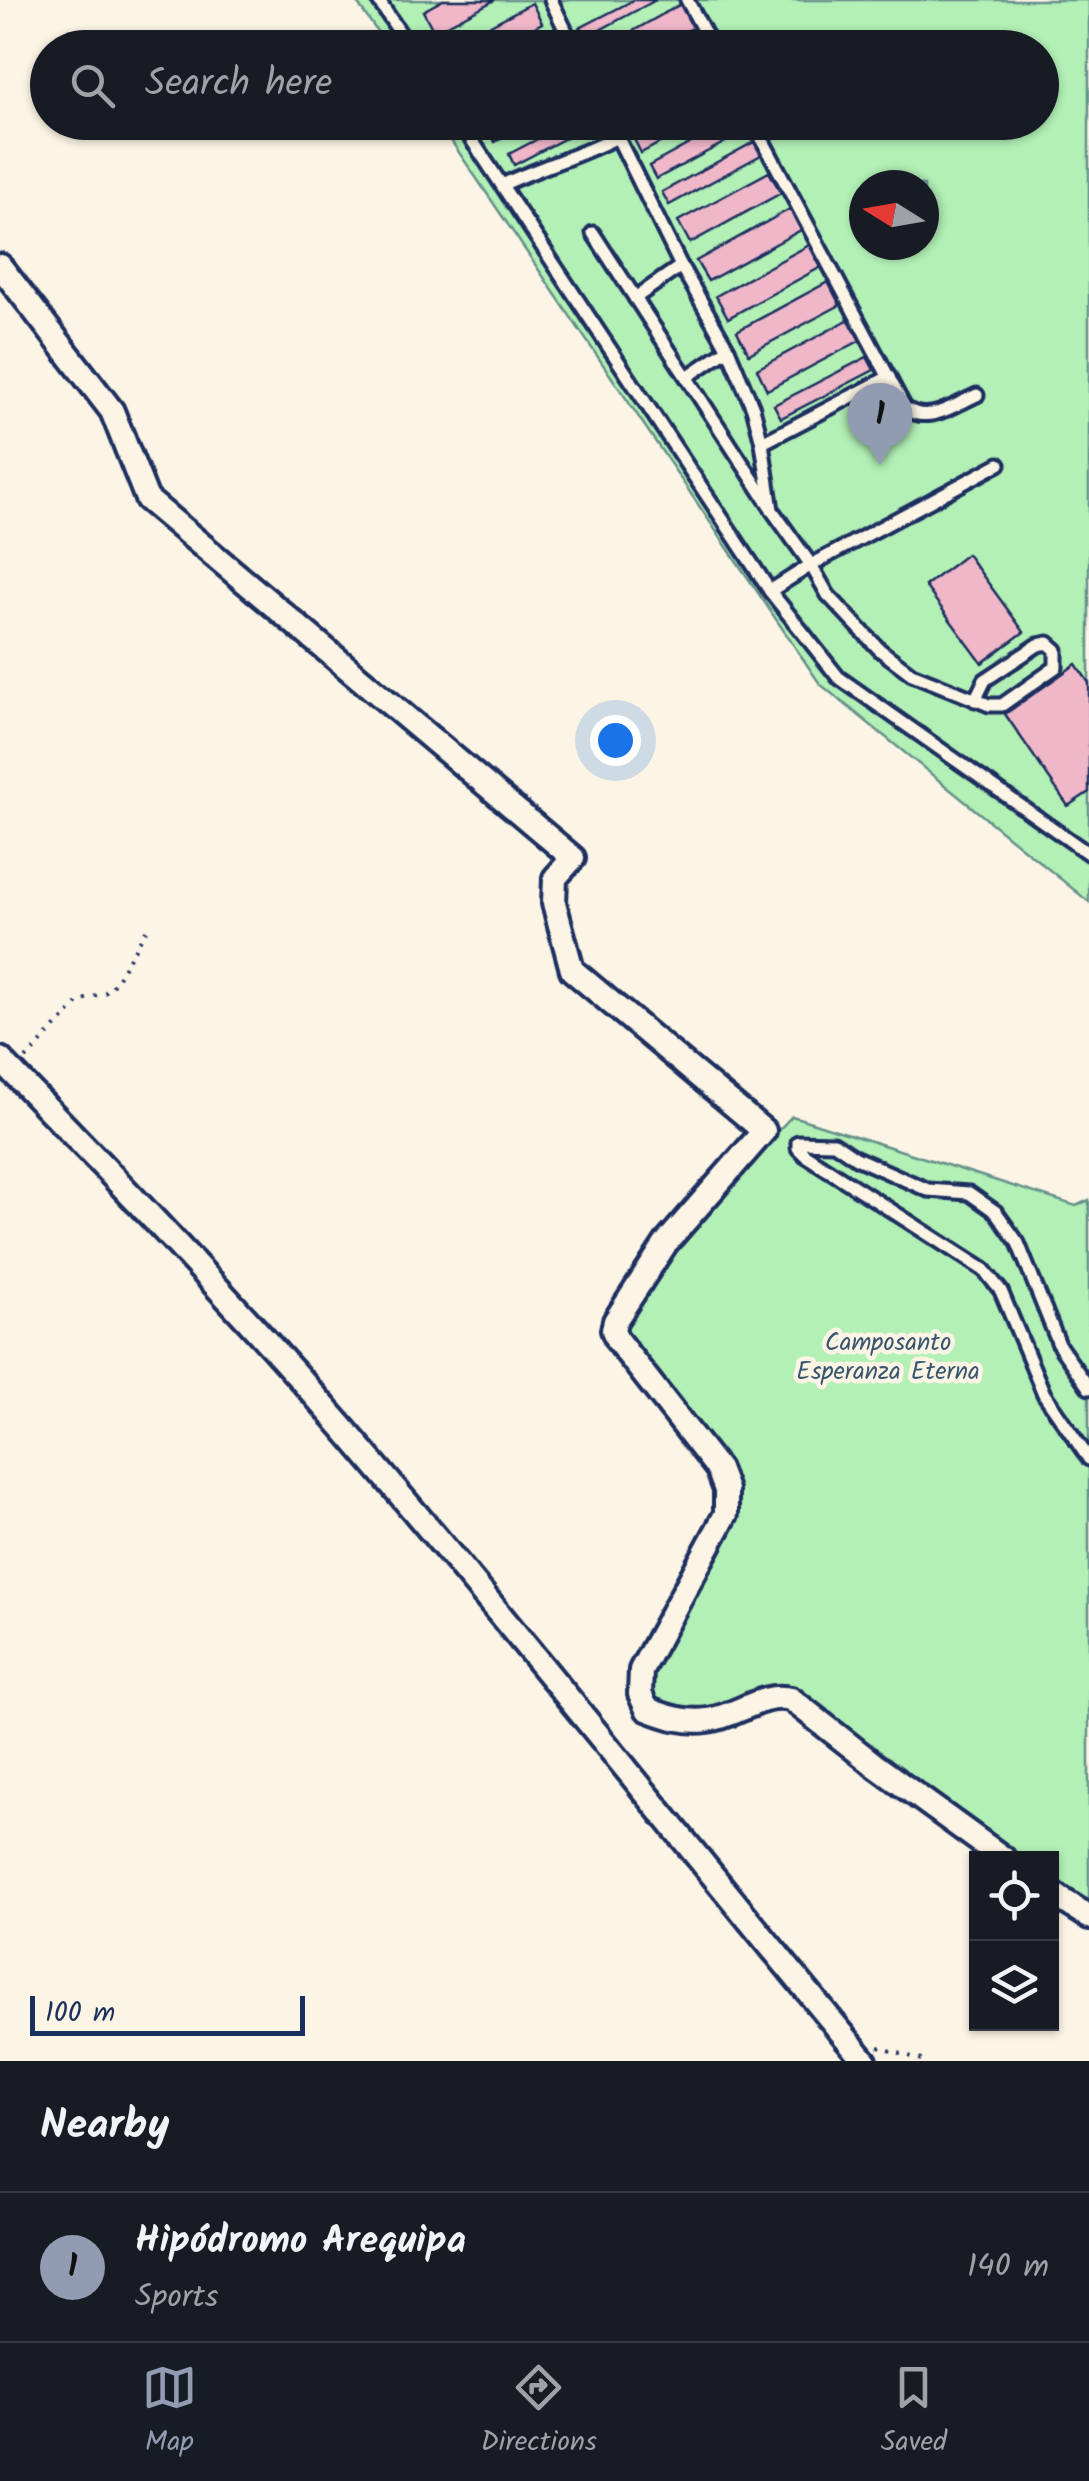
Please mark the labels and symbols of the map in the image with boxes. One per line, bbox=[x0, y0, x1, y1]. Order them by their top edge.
north arrow bbox=[849, 170, 939, 260]
pin: 1 bbox=[848, 382, 912, 465]
your location bbox=[590, 715, 641, 766]
park label: Camposanto Esperanza Eterna bbox=[796, 1323, 980, 1392]
scale bar bbox=[30, 1991, 305, 2036]

